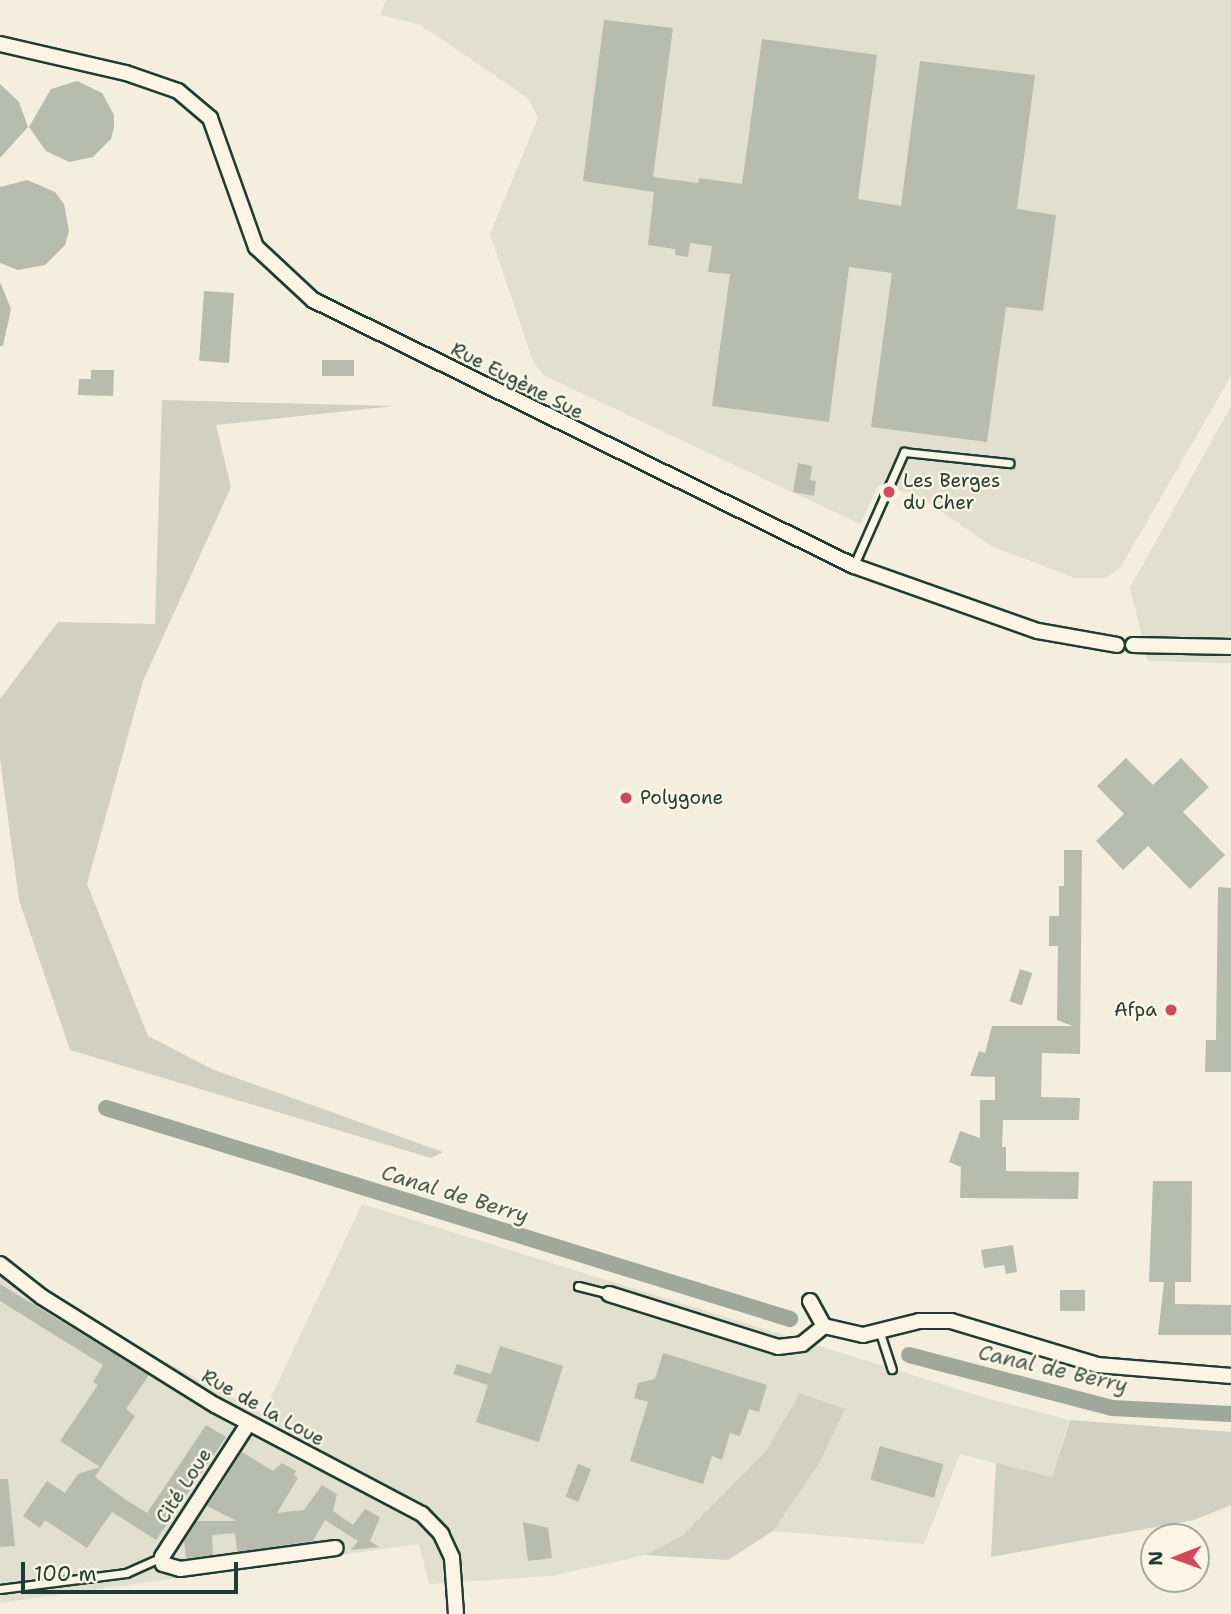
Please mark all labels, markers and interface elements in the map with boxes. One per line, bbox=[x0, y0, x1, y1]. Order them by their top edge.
street label: Rue Eugène Sue bbox=[447, 338, 587, 424]
place label: Les Berges du Cher bbox=[903, 470, 1000, 514]
marker: Les Berges du Cher bbox=[881, 484, 897, 500]
place label: Polygone bbox=[640, 787, 723, 809]
marker: Polygone bbox=[618, 790, 634, 806]
place label: Afpa bbox=[1114, 999, 1157, 1021]
marker: Afpa bbox=[1163, 1002, 1179, 1018]
water label: Canal de Berry bbox=[378, 1160, 532, 1228]
water label: Canal de Berry bbox=[976, 1340, 1130, 1398]
street label: Rue de la Loue bbox=[198, 1365, 328, 1451]
street label: Cité Loue bbox=[151, 1444, 217, 1528]
north arrow bbox=[1140, 1523, 1210, 1593]
scale bar bbox=[24, 1548, 242, 1592]
text: N bbox=[1143, 1551, 1168, 1566]
text: 100 m bbox=[34, 1560, 97, 1588]

